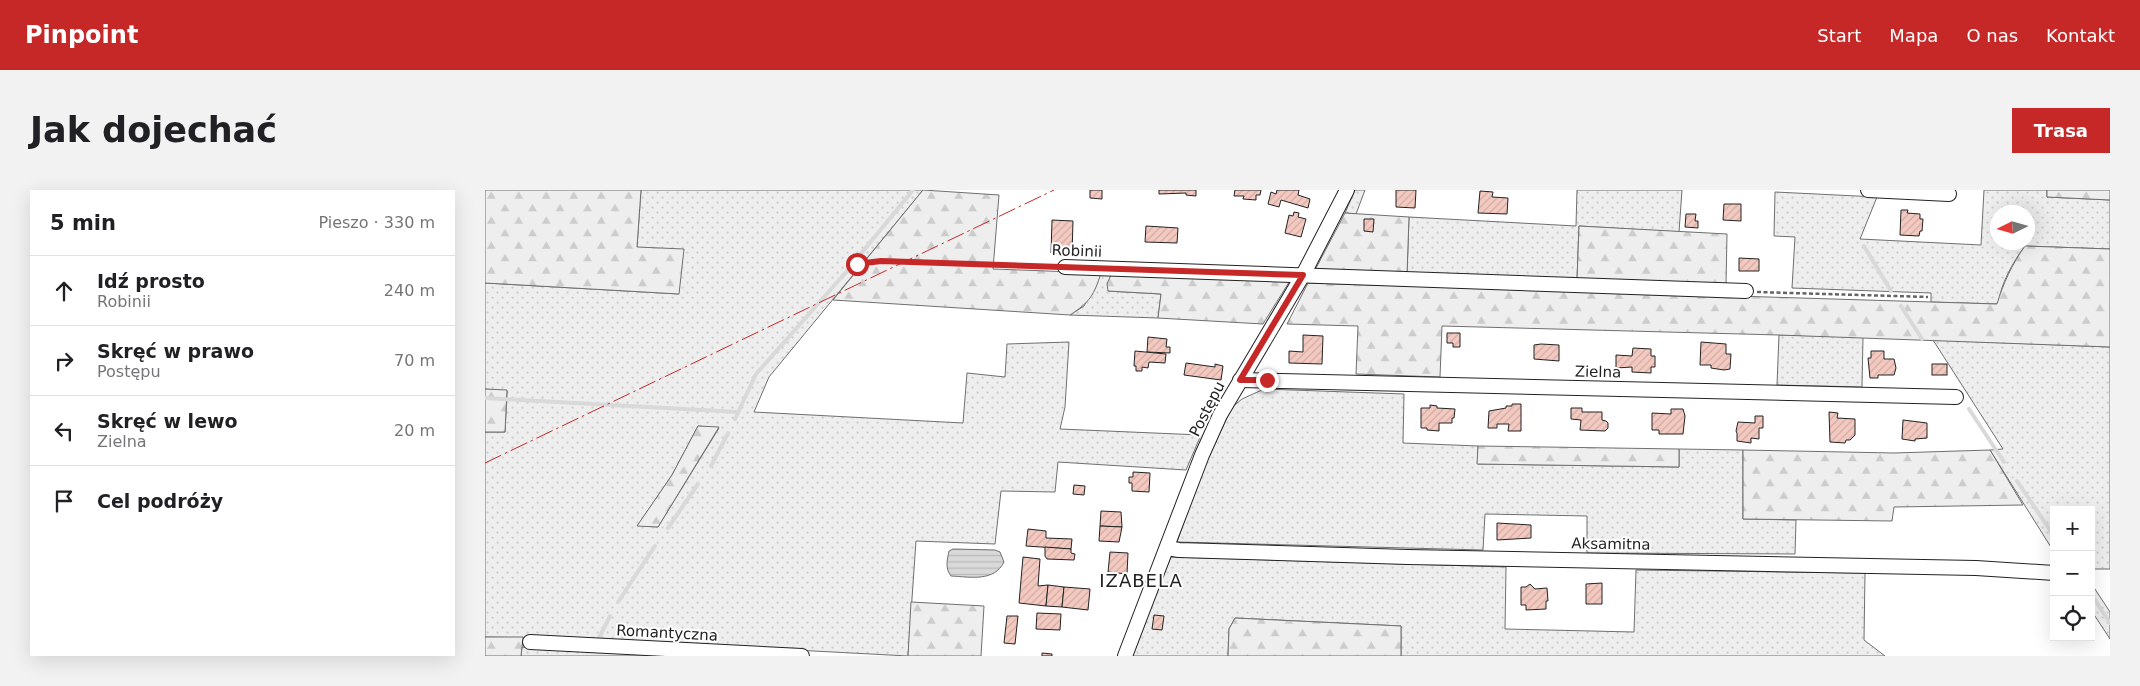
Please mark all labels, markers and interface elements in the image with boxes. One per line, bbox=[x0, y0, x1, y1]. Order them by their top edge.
text: Pinpoint bbox=[25, 21, 138, 49]
text: Start bbox=[1817, 25, 1861, 46]
text: Mapa bbox=[1889, 25, 1938, 46]
text: O nas bbox=[1966, 25, 2018, 46]
text: Kontakt bbox=[2046, 25, 2115, 46]
button: Trasa bbox=[2012, 108, 2110, 153]
text: Jak dojechać bbox=[30, 110, 277, 150]
north arrow bbox=[1990, 205, 2035, 250]
text: 5 min bbox=[50, 211, 116, 235]
text: Pieszo · 330 m bbox=[318, 213, 435, 232]
street label: Robinii bbox=[1051, 241, 1103, 261]
route start bbox=[846, 253, 869, 276]
text: Idź prosto bbox=[97, 270, 205, 292]
icon: ahead bbox=[50, 277, 78, 305]
text: 240 m bbox=[384, 281, 435, 300]
text: Robinii bbox=[97, 292, 151, 311]
text: Skręć w prawo bbox=[97, 340, 254, 362]
icon: right bbox=[50, 347, 78, 375]
text: 70 m bbox=[394, 351, 435, 370]
text: Postępu bbox=[97, 362, 161, 381]
street label: Zielna bbox=[1575, 363, 1621, 381]
route end bbox=[1256, 369, 1279, 392]
street label: Postępu bbox=[1185, 378, 1229, 440]
text: Skręć w lewo bbox=[97, 410, 238, 432]
icon: left bbox=[50, 417, 78, 445]
text: 20 m bbox=[394, 421, 435, 440]
text: Zielna bbox=[97, 432, 147, 451]
icon: arrive bbox=[50, 487, 78, 515]
text: Cel podróży bbox=[97, 490, 223, 512]
map controls bbox=[2050, 506, 2095, 641]
button: + bbox=[2050, 506, 2095, 551]
street label: Aksamitna bbox=[1571, 534, 1651, 554]
button: − bbox=[2050, 551, 2095, 596]
district label: IZABELA bbox=[1099, 570, 1183, 591]
button: locate bbox=[2050, 596, 2095, 641]
street label: Romantyczna bbox=[616, 621, 718, 645]

